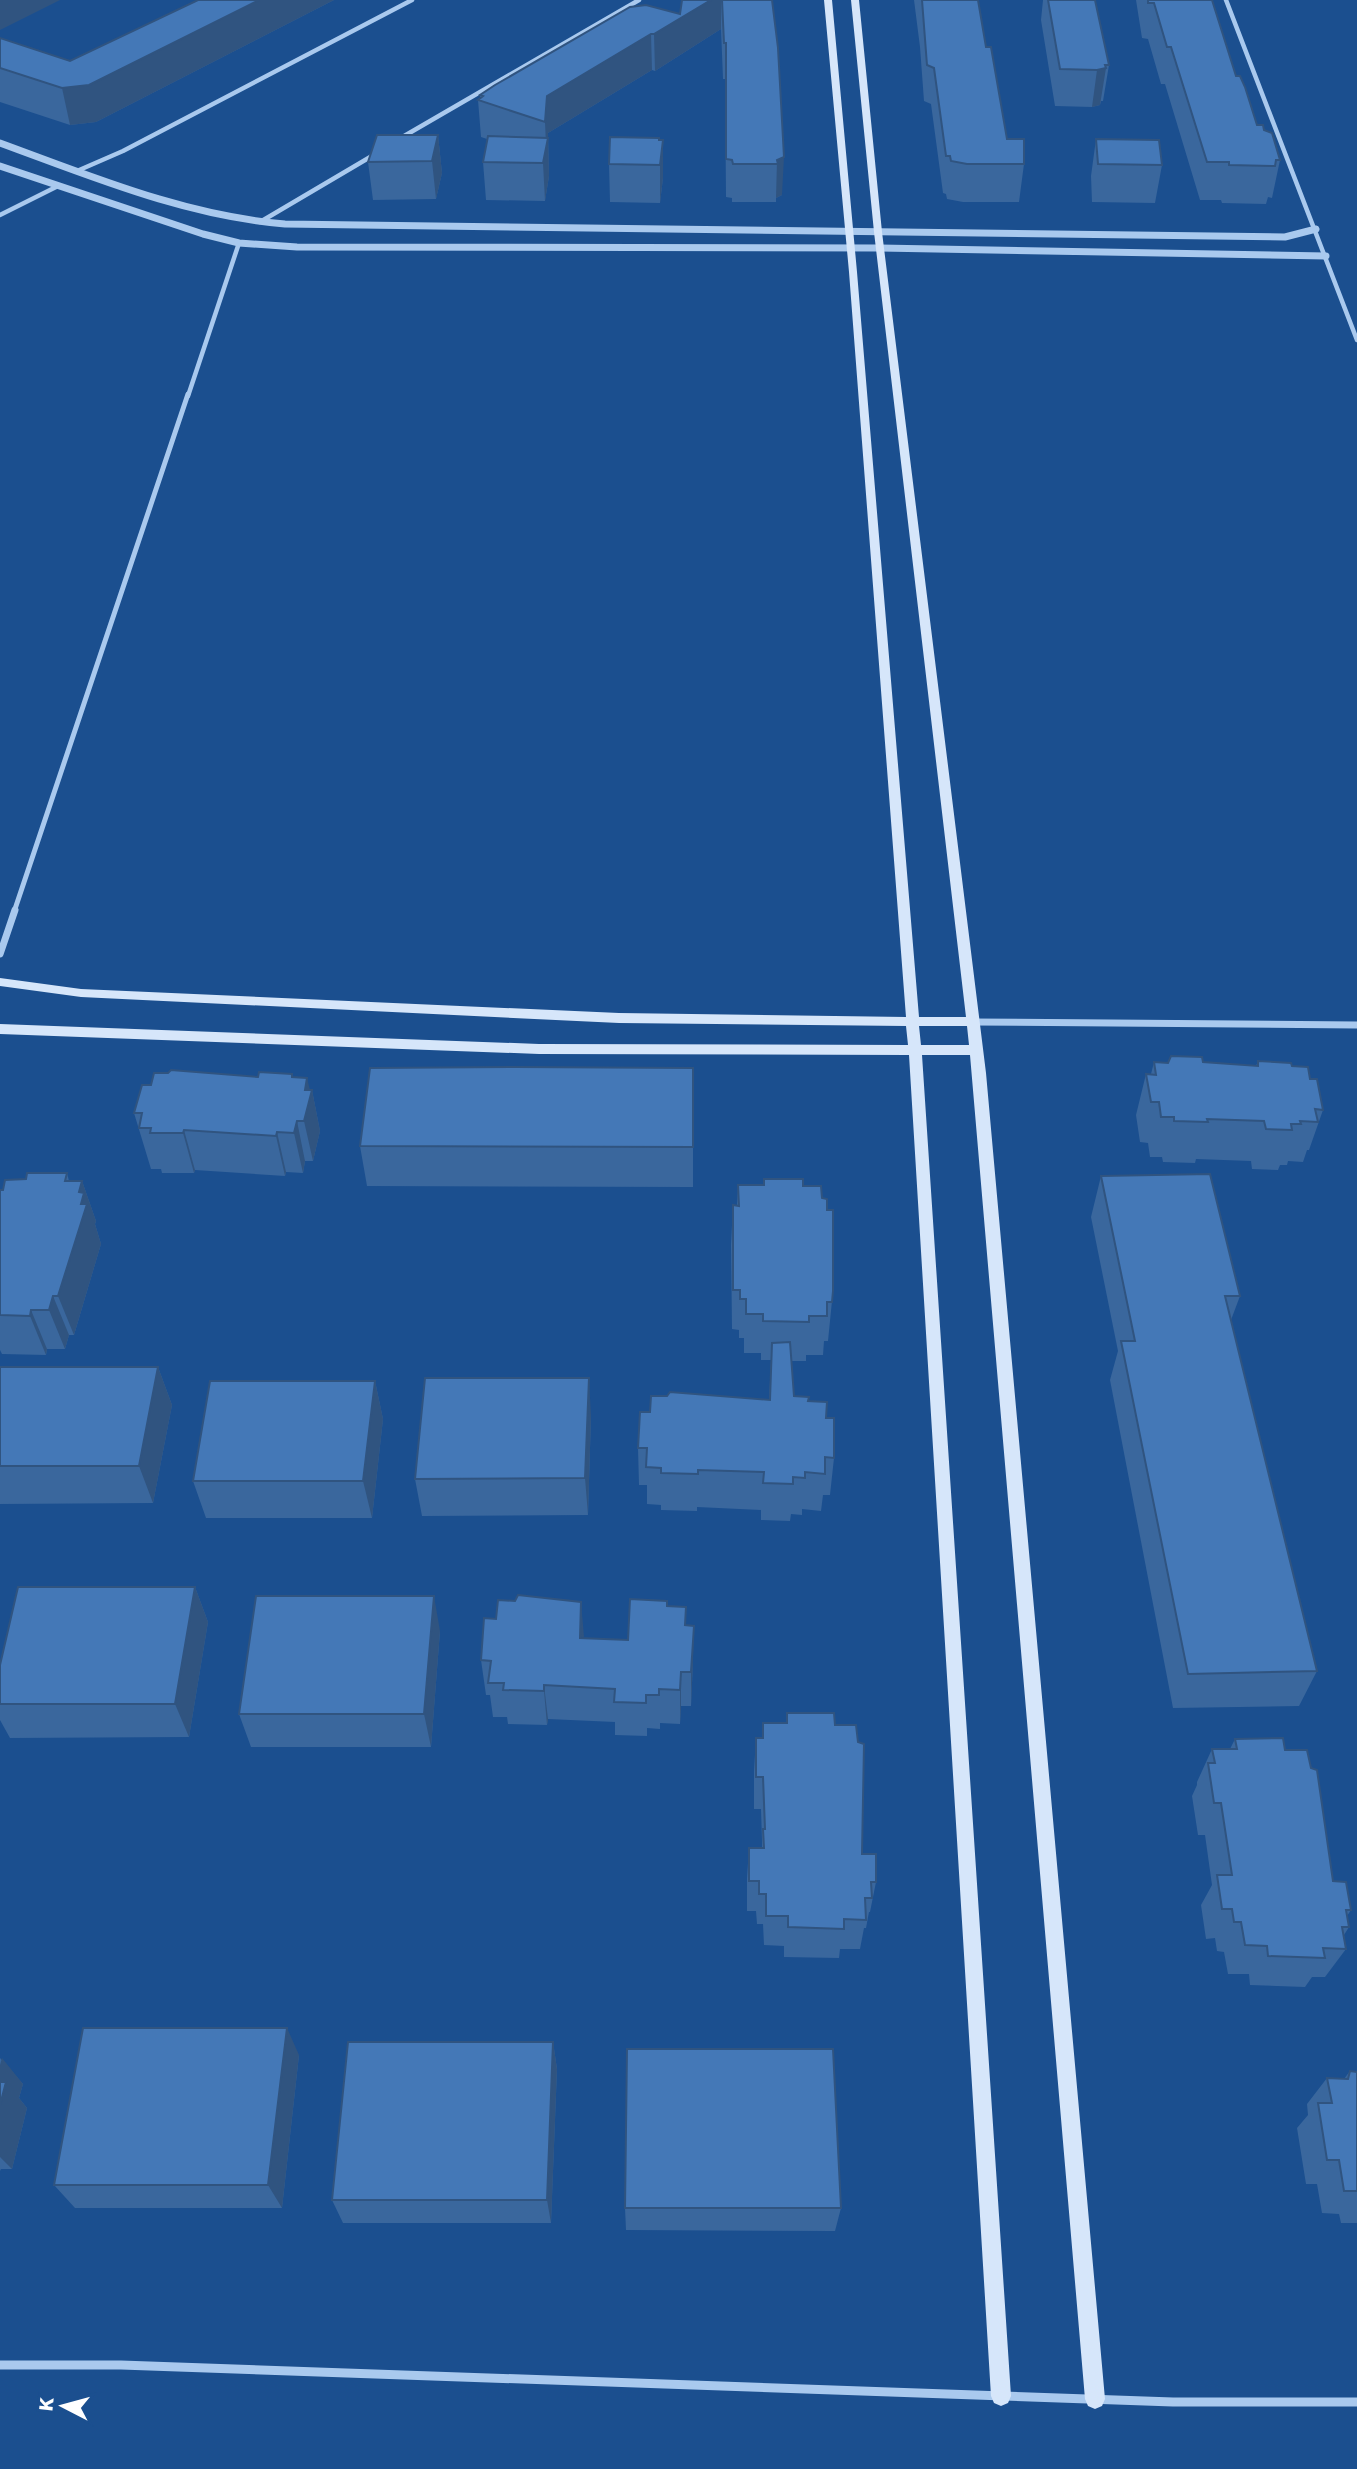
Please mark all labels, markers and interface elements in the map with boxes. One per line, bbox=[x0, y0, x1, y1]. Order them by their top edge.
north arrow bbox=[28, 2371, 98, 2441]
text: K bbox=[33, 2396, 58, 2412]

